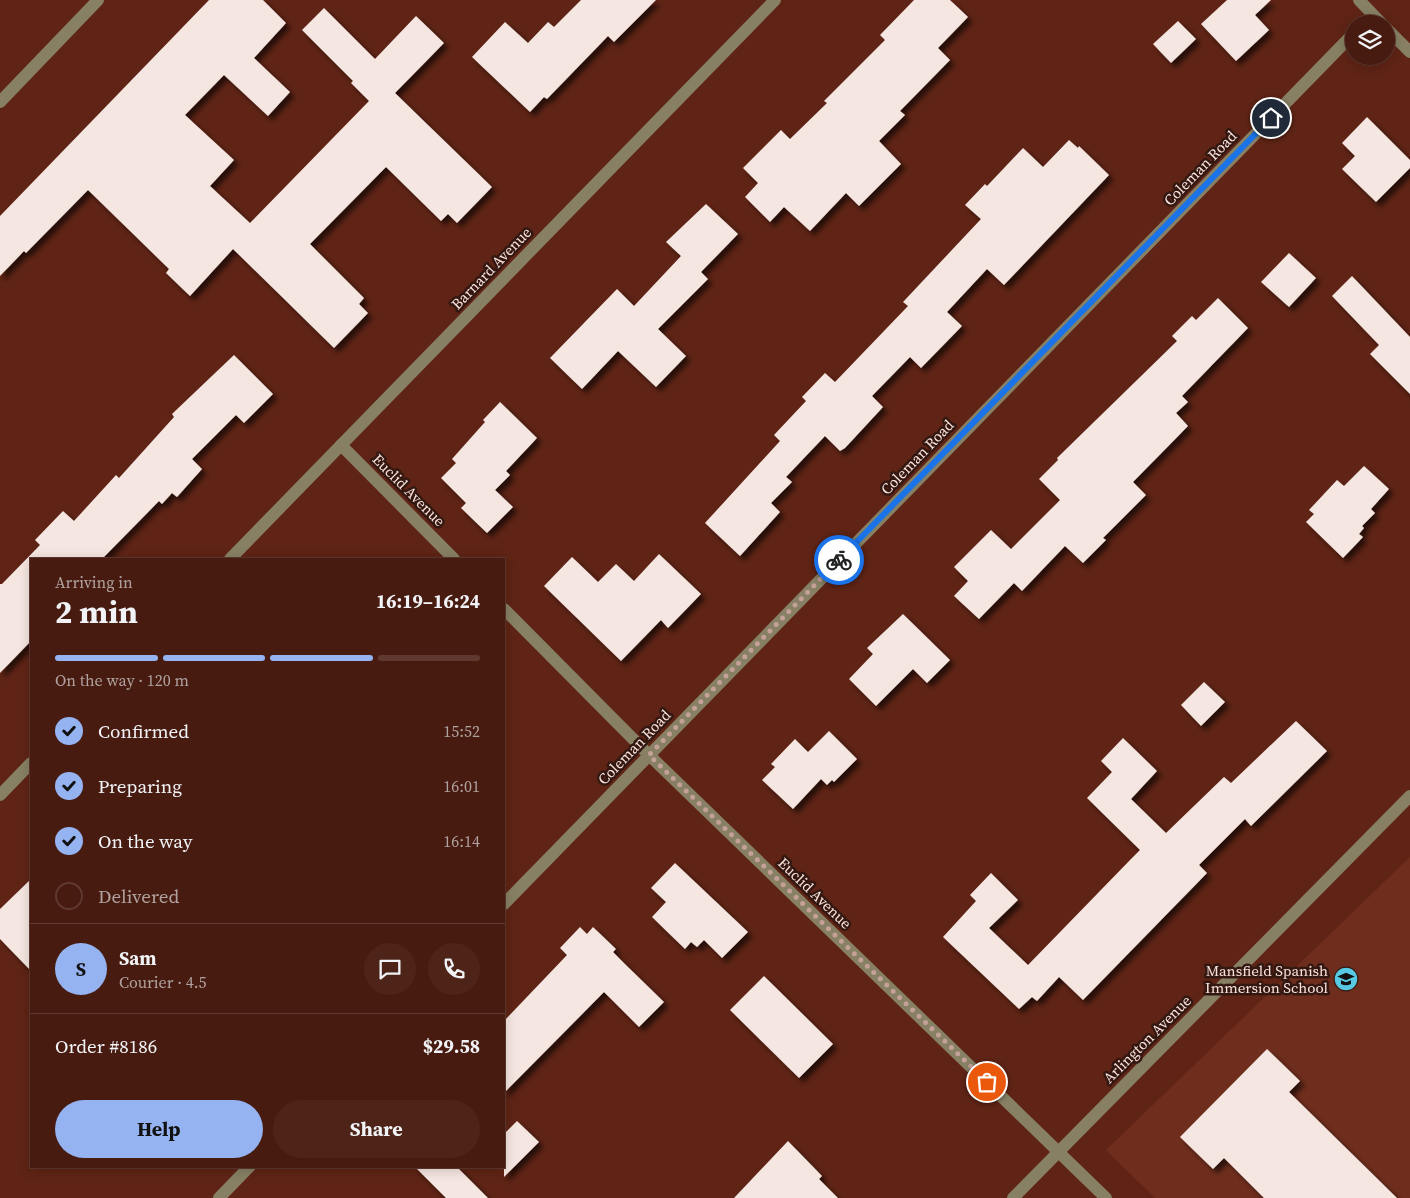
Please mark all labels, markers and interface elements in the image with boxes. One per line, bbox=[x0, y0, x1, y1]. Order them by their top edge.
map controls bbox=[1345, 15, 1395, 65]
button: layers bbox=[1345, 15, 1395, 65]
pin bbox=[1250, 97, 1292, 139]
icon: home bbox=[1257, 104, 1285, 132]
street label: Coleman Road bbox=[1159, 125, 1242, 210]
street label: Barnard Avenue bbox=[446, 222, 536, 314]
street label: Coleman Road bbox=[876, 414, 959, 499]
street label: Euclid Avenue bbox=[368, 449, 450, 531]
courier bbox=[814, 535, 864, 585]
icon: bike bbox=[825, 546, 853, 574]
text: Arriving in bbox=[55, 571, 133, 593]
text: 16:19–16:24 bbox=[376, 588, 480, 614]
text: 2 min bbox=[55, 590, 138, 634]
text: On the way · 120 m bbox=[55, 669, 189, 691]
street label: Coleman Road bbox=[593, 704, 676, 789]
icon: check bbox=[55, 717, 83, 745]
text: Confirmed bbox=[98, 718, 189, 744]
text: 15:52 bbox=[443, 720, 480, 742]
icon: check bbox=[55, 772, 83, 800]
text: Preparing bbox=[98, 773, 182, 799]
text: 16:01 bbox=[443, 775, 480, 797]
icon: check bbox=[55, 827, 83, 855]
text: On the way bbox=[98, 828, 193, 854]
text: 16:14 bbox=[443, 830, 480, 852]
street label: Euclid Avenue bbox=[774, 853, 857, 934]
text: Delivered bbox=[98, 883, 179, 909]
button: chat bbox=[364, 943, 416, 995]
button: phone bbox=[428, 943, 480, 995]
text: Sam bbox=[119, 945, 157, 971]
text: S bbox=[76, 956, 86, 982]
place label: Mansfield Spanish Immersion School bbox=[1205, 960, 1329, 998]
school or university icon: Mansfield Spanish Immersion School bbox=[1333, 966, 1359, 992]
text: Courier · 4.5 bbox=[119, 971, 207, 993]
street label: Arlington Avenue bbox=[1098, 990, 1196, 1088]
text: Order #8186 bbox=[55, 1033, 157, 1059]
text: $29.58 bbox=[423, 1033, 480, 1059]
pin bbox=[966, 1061, 1008, 1103]
icon: bag bbox=[973, 1068, 1001, 1096]
button: Help bbox=[55, 1100, 263, 1158]
button: Share bbox=[273, 1100, 480, 1158]

